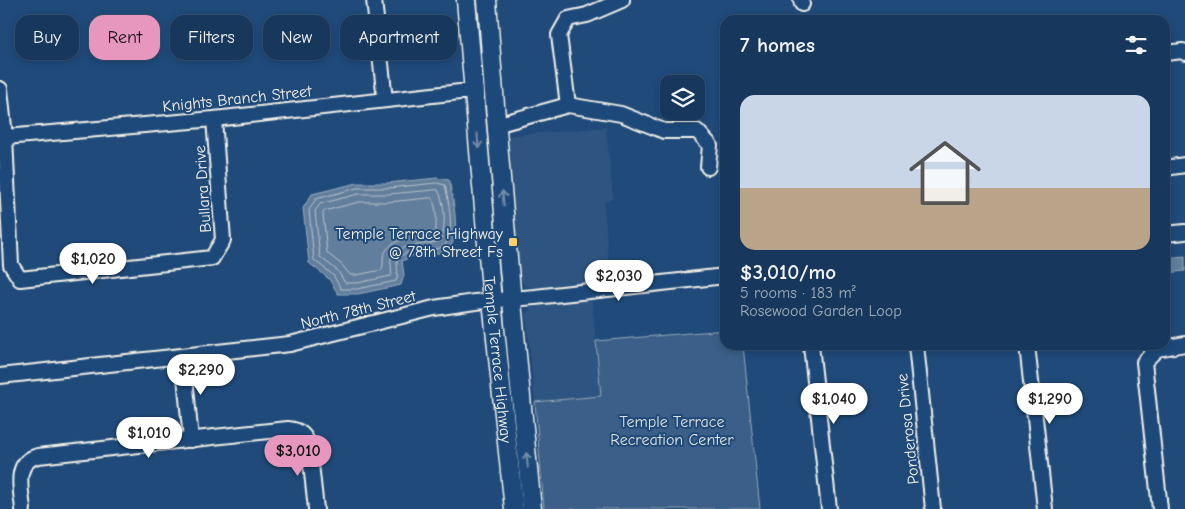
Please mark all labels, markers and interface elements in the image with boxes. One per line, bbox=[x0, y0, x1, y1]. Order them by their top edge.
chip: Buy bbox=[15, 15, 79, 60]
chip: Rent bbox=[89, 15, 160, 60]
chip: Filters bbox=[170, 15, 253, 60]
chip: New bbox=[263, 15, 330, 60]
chip: Apartment bbox=[340, 15, 457, 60]
icon: filters bbox=[1122, 31, 1150, 59]
text: 7 homes bbox=[740, 33, 815, 57]
map controls bbox=[660, 75, 705, 120]
button: layers bbox=[660, 75, 705, 120]
street label: Knights Branch Street bbox=[162, 82, 313, 116]
icon: home bbox=[900, 128, 990, 218]
one-way arrow bbox=[473, 132, 483, 148]
street label: Bullara Drive bbox=[191, 145, 215, 233]
one-way arrow bbox=[498, 190, 508, 206]
place label: Temple Terrace Highway @ 78th Street Fs bbox=[336, 225, 504, 261]
marker: Temple Terrace Highway @ 78th Street Fs bbox=[507, 236, 519, 248]
pin: $1,020 bbox=[52, 242, 134, 285]
text: $1,020 bbox=[70, 250, 116, 268]
pin: $2,030 bbox=[578, 260, 660, 302]
text: $3,010/mo bbox=[740, 260, 836, 284]
text: $2,030 bbox=[596, 267, 642, 285]
street label: Temple Terrace Highway bbox=[480, 275, 515, 445]
text: 5 rooms · 183 m² bbox=[740, 284, 856, 302]
street label: North 78th Street bbox=[299, 287, 418, 333]
text: Rosewood Garden Loop bbox=[740, 302, 902, 320]
pin: $2,290 bbox=[160, 354, 242, 396]
text: $2,290 bbox=[178, 361, 224, 379]
street label: Ponderosa Drive bbox=[893, 373, 923, 485]
pin: $1,040 bbox=[793, 382, 875, 425]
pin: $1,290 bbox=[1009, 382, 1091, 425]
text: $1,040 bbox=[812, 390, 856, 408]
text: $1,290 bbox=[1028, 390, 1072, 408]
park label: Temple Terrace Recreation Center bbox=[610, 413, 734, 449]
pin: $1,010 bbox=[108, 416, 190, 459]
text: $1,010 bbox=[127, 424, 171, 442]
pin: $3,010 bbox=[257, 434, 339, 477]
text: $3,010 bbox=[275, 442, 321, 460]
one-way arrow bbox=[522, 453, 532, 469]

